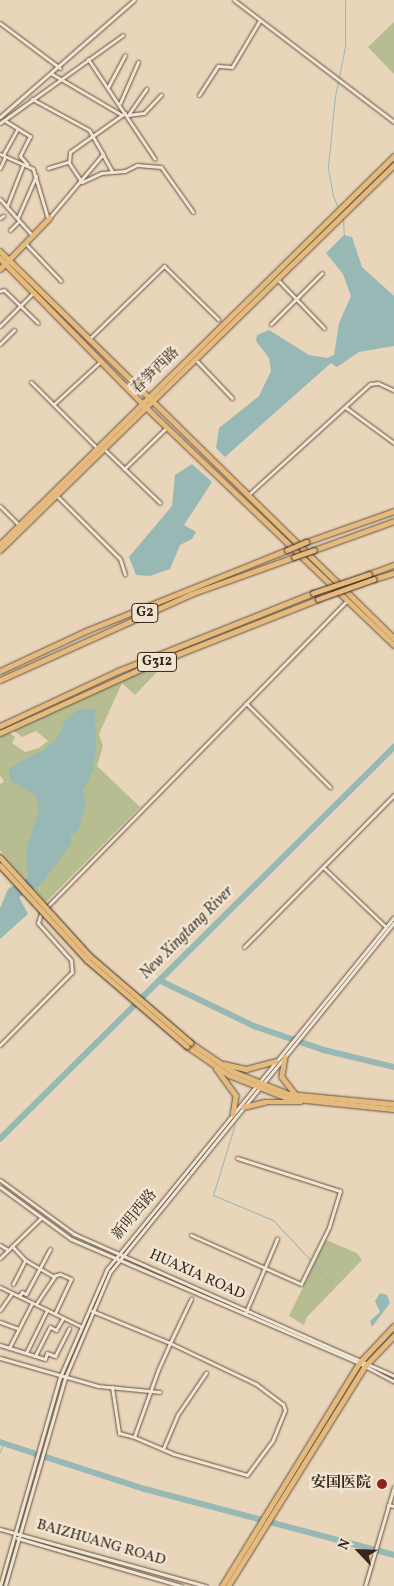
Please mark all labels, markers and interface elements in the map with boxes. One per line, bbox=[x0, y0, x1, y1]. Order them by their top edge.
street label: 春笋西路 bbox=[128, 344, 184, 398]
road number: G2 bbox=[131, 602, 159, 624]
road number: G312 bbox=[136, 650, 178, 674]
water label: New Xingtang River bbox=[136, 882, 238, 984]
street label: 新明西路 bbox=[109, 1186, 161, 1244]
street label: HUAXIA ROAD bbox=[146, 1246, 248, 1304]
place label: 安国医院 bbox=[311, 1475, 371, 1493]
marker: 安国医院 bbox=[375, 1477, 389, 1491]
street label: BAIZHUANG ROAD bbox=[35, 1516, 167, 1570]
north arrow bbox=[334, 1526, 384, 1576]
text: N bbox=[334, 1536, 356, 1553]

